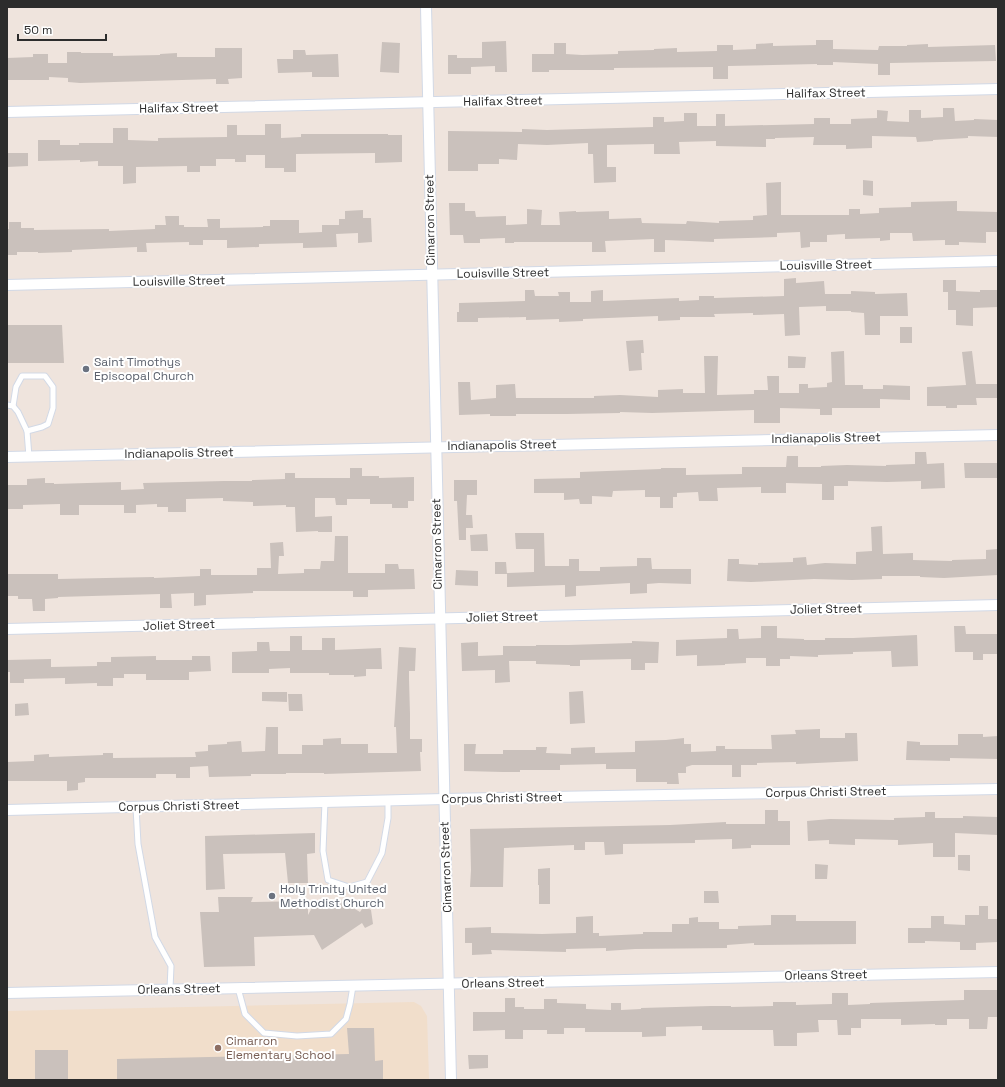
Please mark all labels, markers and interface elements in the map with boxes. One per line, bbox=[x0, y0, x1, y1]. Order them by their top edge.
scale bar bbox=[18, 16, 106, 42]
text: 50 m bbox=[24, 22, 52, 38]
street label: Halifax Street bbox=[786, 84, 866, 102]
street label: Halifax Street bbox=[463, 92, 543, 110]
street label: Halifax Street bbox=[139, 99, 219, 117]
street label: Cimarron Street bbox=[421, 174, 439, 266]
street label: Louisville Street bbox=[780, 256, 872, 274]
street label: Louisville Street bbox=[457, 264, 549, 282]
street label: Louisville Street bbox=[133, 272, 225, 290]
place label: Saint Timothys Episcopal Church bbox=[94, 354, 194, 384]
marker: Saint Timothys Episcopal Church bbox=[81, 364, 91, 374]
street label: Indianapolis Street bbox=[771, 429, 881, 447]
street label: Indianapolis Street bbox=[447, 436, 557, 454]
street label: Indianapolis Street bbox=[124, 444, 234, 462]
street label: Cimarron Street bbox=[428, 498, 446, 590]
street label: Joliet Street bbox=[790, 600, 862, 618]
street label: Joliet Street bbox=[466, 608, 538, 626]
street label: Joliet Street bbox=[143, 616, 215, 634]
street label: Corpus Christi Street bbox=[765, 783, 887, 801]
street label: Corpus Christi Street bbox=[441, 789, 563, 807]
street label: Corpus Christi Street bbox=[118, 797, 240, 815]
street label: Cimarron Street bbox=[436, 821, 456, 913]
place label: Holy Trinity United Methodist Church bbox=[280, 881, 387, 911]
marker: Holy Trinity United Methodist Church bbox=[267, 891, 277, 901]
street label: Orleans Street bbox=[784, 966, 868, 984]
street label: Orleans Street bbox=[461, 974, 545, 992]
street label: Orleans Street bbox=[137, 980, 221, 998]
place label: Cimarron Elementary School bbox=[226, 1033, 334, 1063]
marker: Cimarron Elementary School bbox=[213, 1043, 223, 1053]

